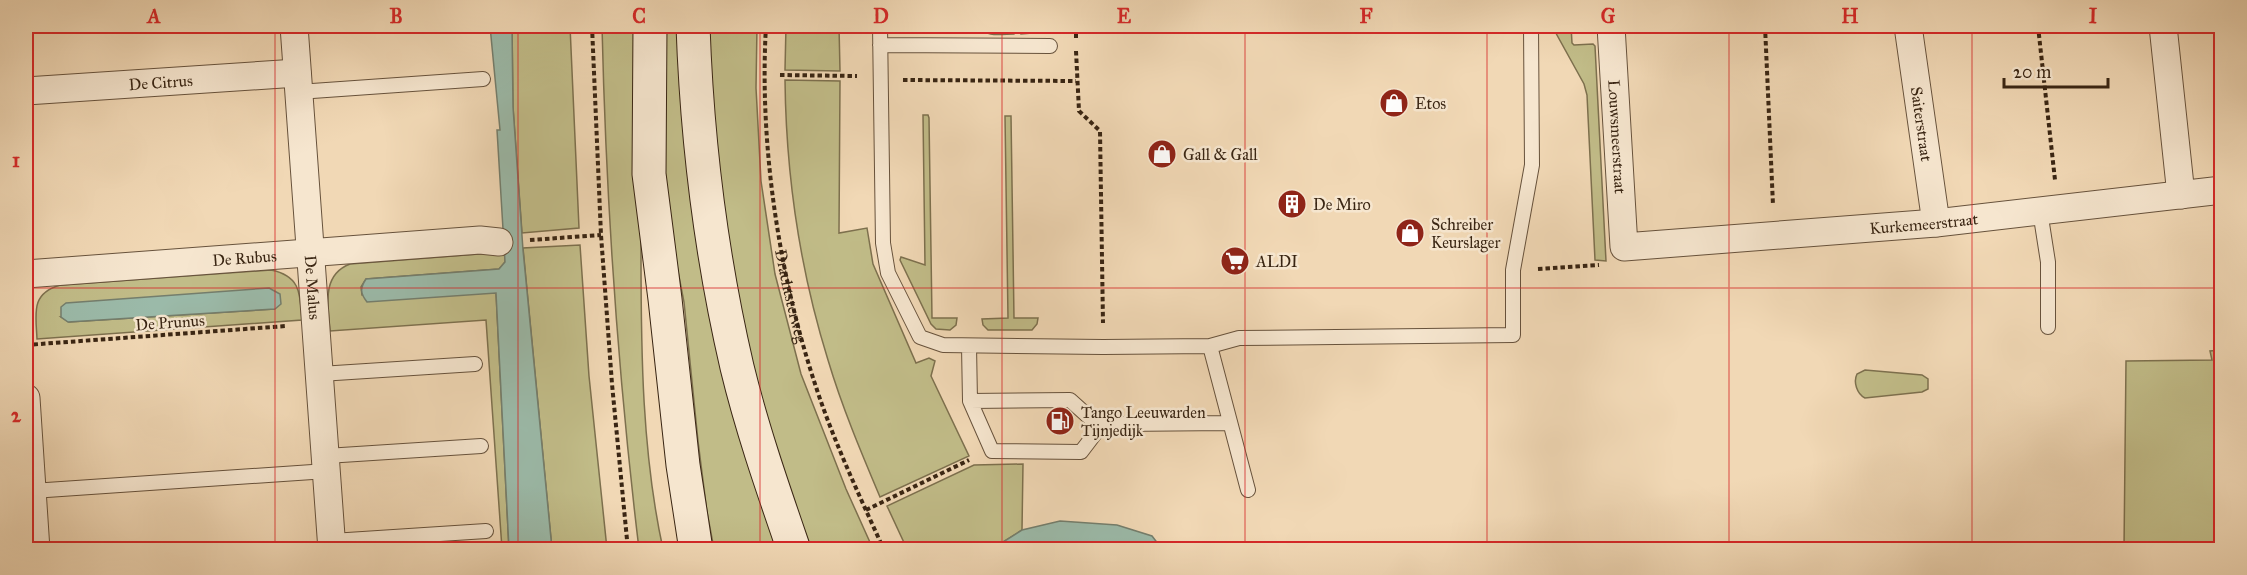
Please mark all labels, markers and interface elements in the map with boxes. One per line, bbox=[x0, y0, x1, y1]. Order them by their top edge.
text: A bbox=[145, 4, 161, 28]
text: B bbox=[389, 4, 403, 28]
text: C bbox=[632, 4, 646, 28]
text: D bbox=[873, 4, 889, 28]
text: E bbox=[1117, 4, 1132, 28]
text: F bbox=[1359, 4, 1373, 28]
text: G bbox=[1601, 4, 1616, 28]
text: H bbox=[1841, 4, 1859, 28]
text: I bbox=[2089, 4, 2098, 28]
scale bar bbox=[2004, 51, 2108, 89]
text: 20 m bbox=[2013, 61, 2051, 83]
street label: De Citrus bbox=[128, 71, 194, 94]
street label: Louwsmeerstraat bbox=[1604, 79, 1630, 195]
street label: Saiterstraat bbox=[1907, 85, 1936, 163]
shop icon: Etos bbox=[1378, 87, 1410, 119]
place label: Etos bbox=[1415, 94, 1446, 113]
shop icon: Gall & Gall bbox=[1146, 138, 1178, 170]
place label: Gall & Gall bbox=[1183, 145, 1258, 164]
text: 1 bbox=[12, 148, 20, 172]
building icon: De Miro bbox=[1276, 188, 1308, 220]
place label: De Miro bbox=[1313, 195, 1371, 214]
street label: Kurkemeerstraat bbox=[1869, 209, 1979, 238]
place label: Schreiber Keurslager bbox=[1431, 215, 1500, 253]
shop icon: Schreiber Keurslager bbox=[1394, 217, 1426, 249]
supermarket icon: ALDI bbox=[1219, 245, 1251, 277]
street label: De Rubus bbox=[212, 246, 277, 270]
street label: Drachtsterweg bbox=[771, 248, 811, 346]
place label: ALDI bbox=[1255, 252, 1298, 271]
street label: De Malus bbox=[301, 254, 324, 320]
street label: De Prunus bbox=[135, 311, 205, 334]
text: 2 bbox=[11, 403, 22, 427]
place label: Tango Leeuwarden Tijnjedijk bbox=[1081, 403, 1206, 440]
fuel station icon: Tango Leeuwarden Tijnjedijk bbox=[1044, 405, 1076, 437]

